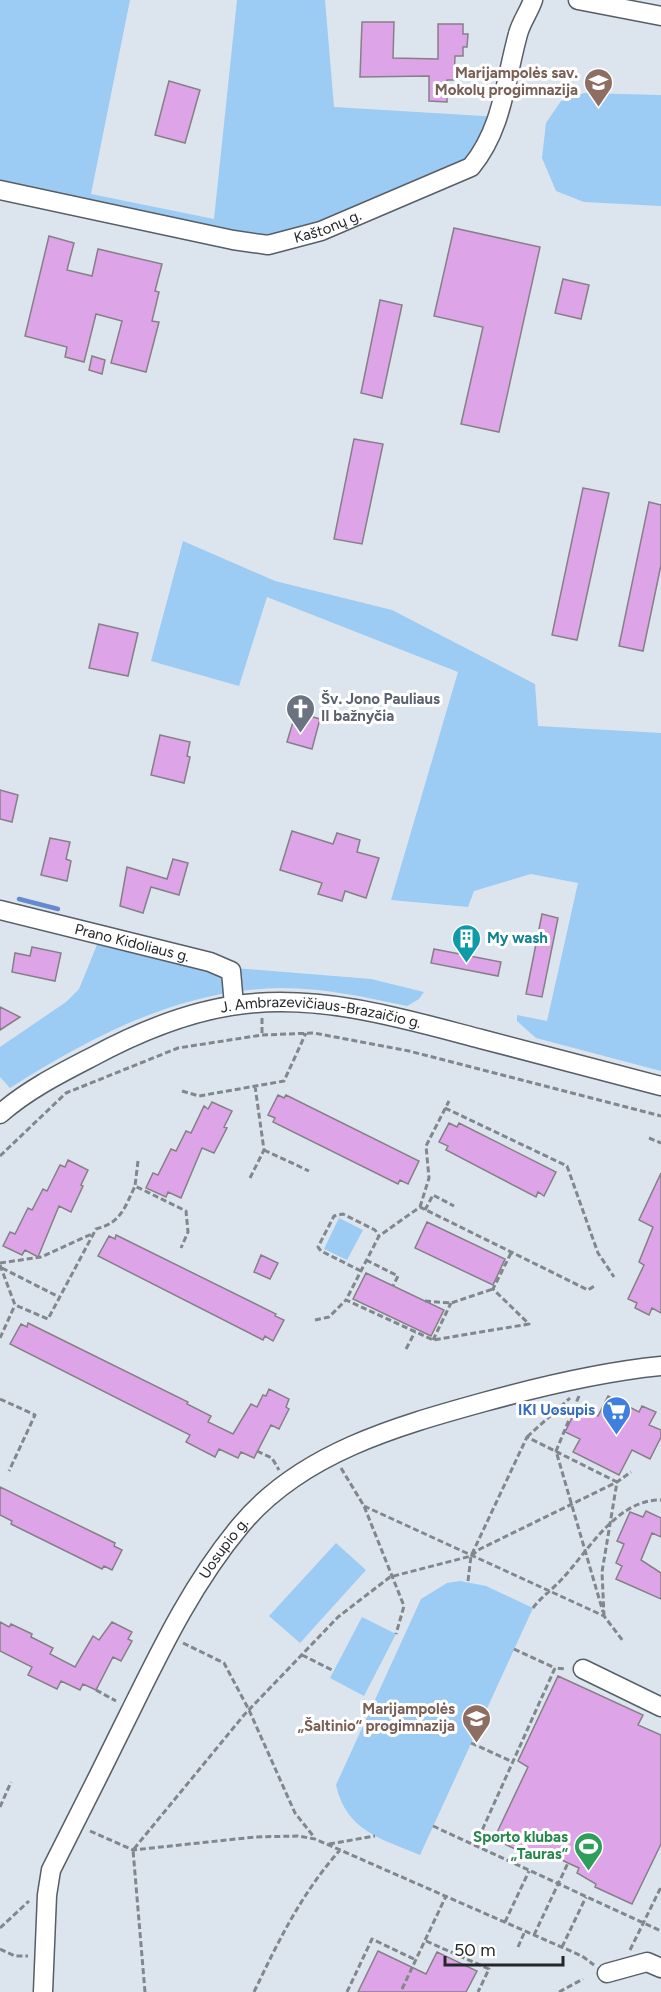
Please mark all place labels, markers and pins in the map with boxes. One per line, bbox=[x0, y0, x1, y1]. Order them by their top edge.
place label: Marijampolės sav. Mokolų progimnazija bbox=[435, 64, 578, 99]
school or university icon: Marijampolės sav. Mokolų progimnazija bbox=[583, 66, 615, 108]
place label: Šv. Jono Pauliaus II bažnyčia bbox=[321, 690, 440, 725]
church icon: Šv. Jono Pauliaus II bažnyčia bbox=[284, 692, 316, 734]
building icon: My wash bbox=[450, 922, 482, 964]
place label: My wash bbox=[487, 929, 548, 947]
supermarket icon: IKI Uosupis bbox=[600, 1394, 632, 1436]
place label: IKI Uosupis bbox=[518, 1401, 595, 1419]
place label: Marijampolės „Šaltinio“ progimnazija bbox=[298, 1700, 455, 1735]
school or university icon: Marijampolės „Šaltinio“ progimnazija bbox=[460, 1702, 492, 1744]
place label: Sporto klubas „Tauras“ bbox=[473, 1828, 569, 1863]
sports icon: Sporto klubas „Tauras“ bbox=[573, 1830, 605, 1872]

